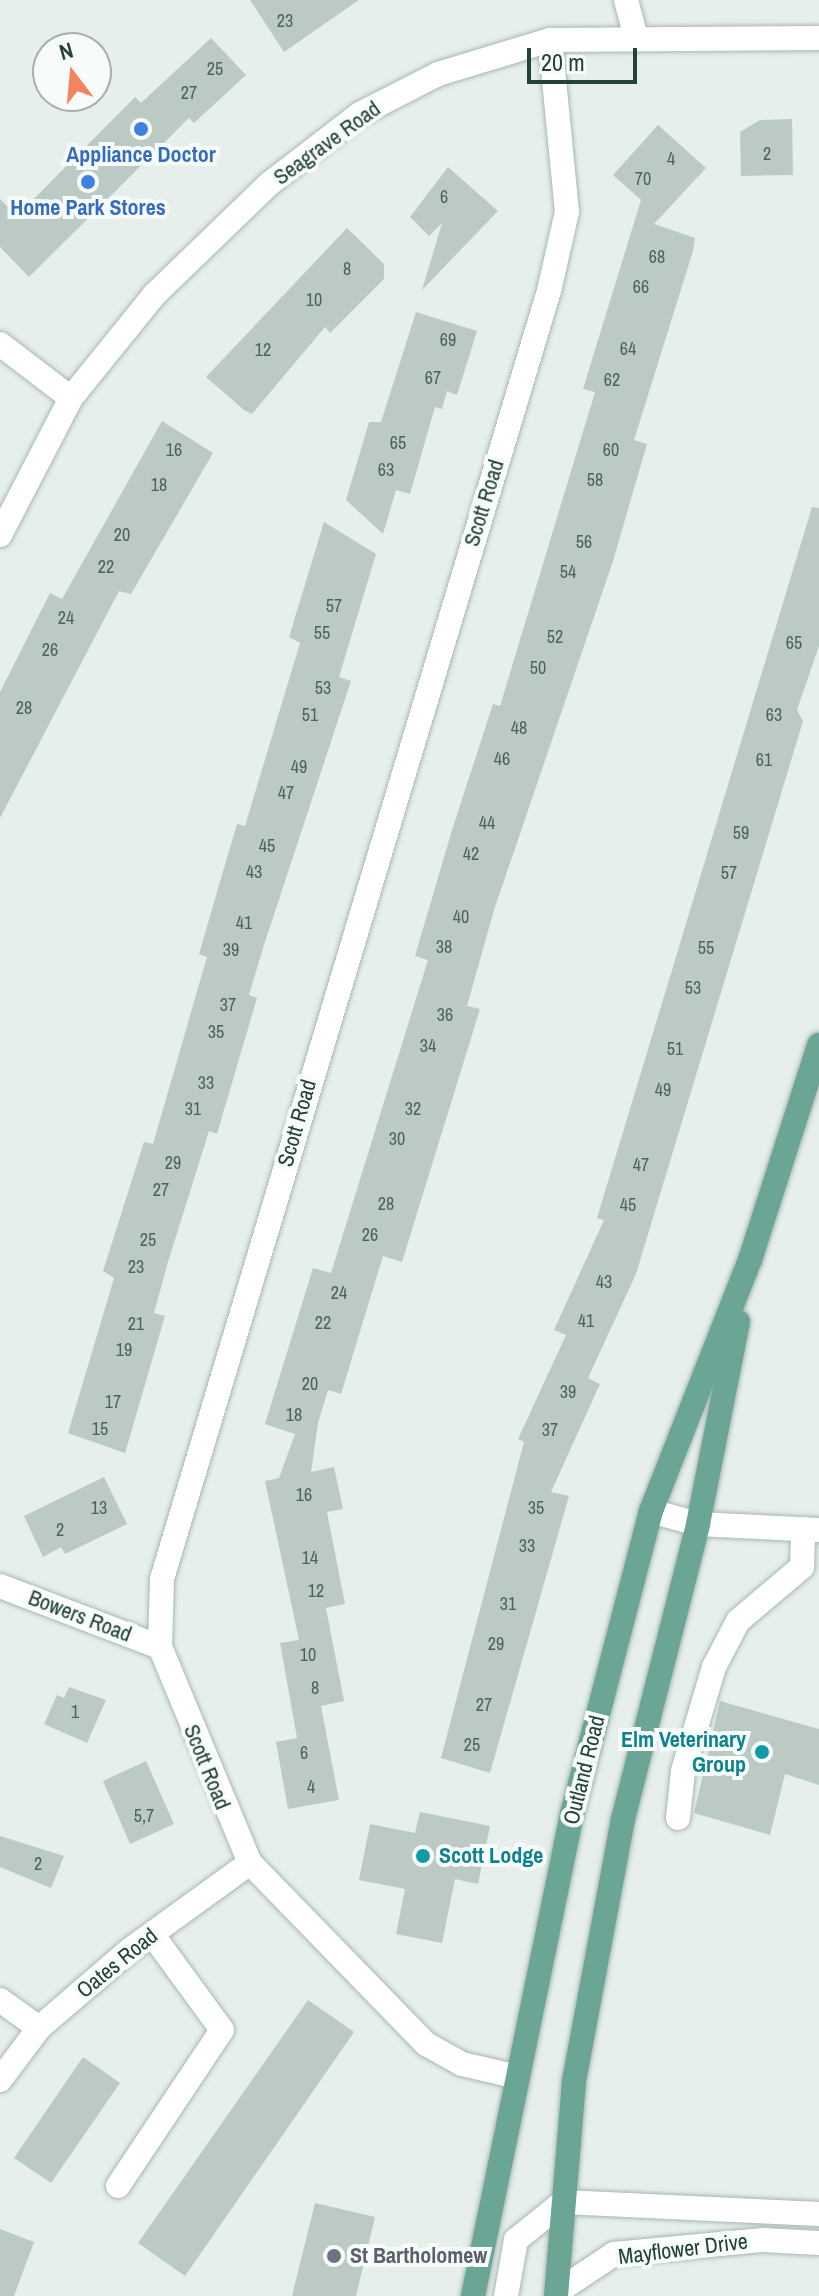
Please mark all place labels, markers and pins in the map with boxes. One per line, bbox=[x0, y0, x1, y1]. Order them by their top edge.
marker: Appliance Doctor bbox=[132, 120, 150, 138]
place label: Appliance Doctor bbox=[66, 142, 216, 168]
marker: Home Park Stores bbox=[79, 173, 97, 191]
place label: Home Park Stores bbox=[10, 195, 166, 221]
place label: Elm Veterinary Group bbox=[621, 1726, 746, 1778]
marker: Elm Veterinary Group bbox=[753, 1743, 771, 1761]
place label: Scott Lodge bbox=[439, 1843, 543, 1869]
marker: Scott Lodge bbox=[414, 1847, 432, 1865]
place label: St Bartholomew bbox=[350, 2243, 487, 2269]
marker: St Bartholomew bbox=[325, 2247, 343, 2265]

